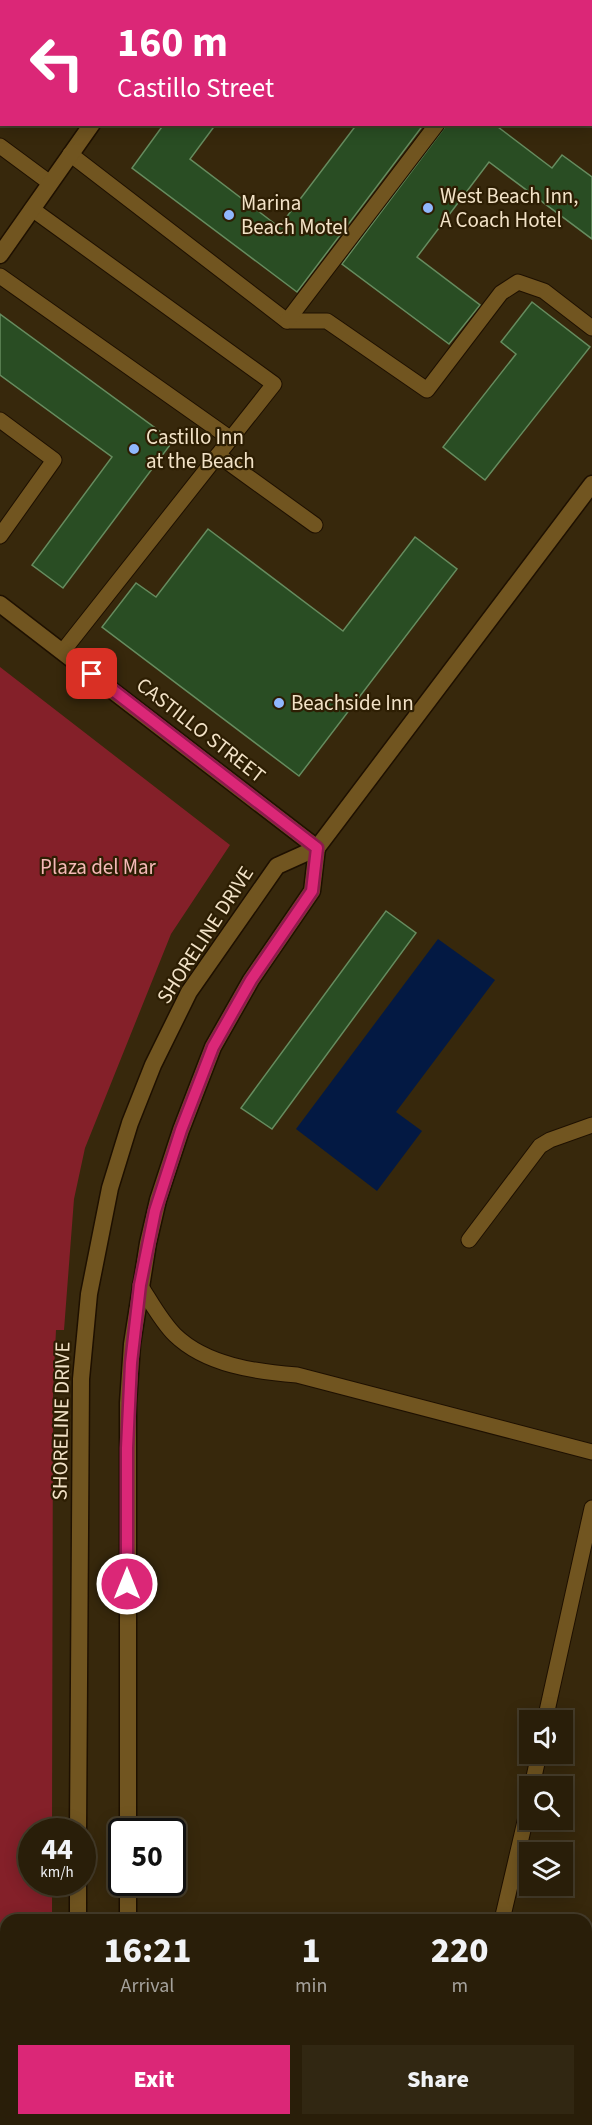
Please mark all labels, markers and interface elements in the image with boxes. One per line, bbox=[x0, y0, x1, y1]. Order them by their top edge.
text: 160 m bbox=[117, 13, 228, 73]
icon: left bbox=[18, 24, 96, 102]
text: Castillo Street bbox=[117, 69, 274, 108]
place label: West Beach Inn, A Coach Hotel bbox=[440, 181, 579, 235]
place label: Marina Beach Motel bbox=[241, 188, 348, 242]
marker: West Beach Inn, A Coach Hotel bbox=[421, 201, 435, 215]
marker: Marina Beach Motel bbox=[222, 208, 236, 222]
place label: Castillo Inn at the Beach bbox=[146, 422, 255, 476]
marker: Castillo Inn at the Beach bbox=[127, 442, 141, 456]
pin bbox=[66, 648, 117, 699]
icon: arrive bbox=[75, 657, 108, 690]
street label: CASTILLO STREET bbox=[130, 670, 272, 790]
place label: Beachside Inn bbox=[291, 688, 414, 718]
marker: Beachside Inn bbox=[272, 696, 286, 710]
park label: Plaza del Mar bbox=[40, 852, 157, 882]
street label: SHORELINE DRIVE bbox=[149, 860, 261, 1010]
street label: SHORELINE DRIVE bbox=[45, 1341, 77, 1501]
position arrow bbox=[95, 1552, 159, 1616]
map controls bbox=[519, 1710, 573, 1896]
button: sound bbox=[519, 1710, 573, 1764]
button: search bbox=[519, 1776, 573, 1830]
speed limit sign: 50 bbox=[108, 1818, 186, 1896]
text: 44 bbox=[41, 1828, 73, 1871]
button: layers bbox=[519, 1842, 573, 1896]
text: km/h bbox=[40, 1862, 74, 1883]
text: 16:21 bbox=[103, 1925, 192, 1976]
text: 1 bbox=[302, 1925, 321, 1976]
text: 220 bbox=[431, 1925, 489, 1976]
text: Arrival bbox=[121, 1972, 174, 2000]
text: min bbox=[295, 1972, 327, 2000]
text: m bbox=[451, 1972, 468, 2000]
button: Exit bbox=[18, 2045, 290, 2114]
button: Share bbox=[302, 2045, 574, 2114]

